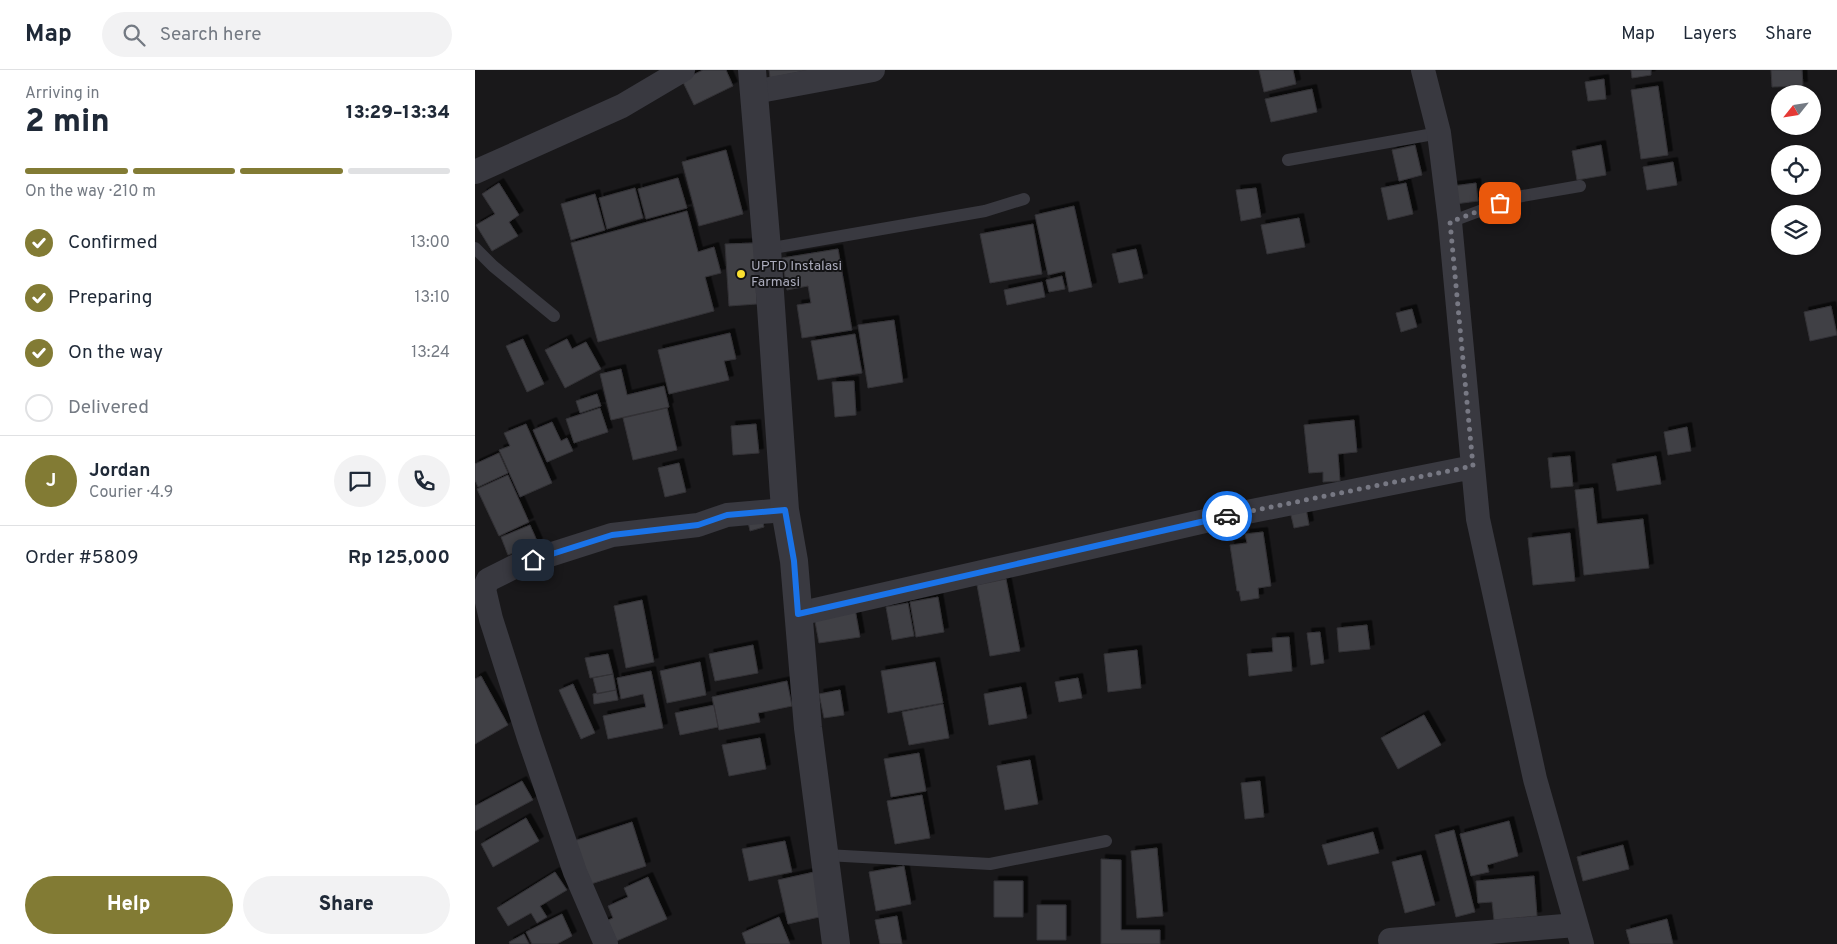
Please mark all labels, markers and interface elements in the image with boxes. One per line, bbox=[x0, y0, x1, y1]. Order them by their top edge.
search box bbox=[102, 12, 452, 57]
text: Map bbox=[25, 20, 72, 50]
icon: search bbox=[120, 21, 148, 49]
text: Search here bbox=[160, 23, 261, 47]
text: Map bbox=[1621, 23, 1655, 46]
text: Layers bbox=[1683, 23, 1737, 46]
text: Share bbox=[1765, 23, 1812, 46]
text: Arriving in bbox=[25, 84, 100, 104]
north arrow bbox=[1771, 85, 1821, 135]
map controls bbox=[1771, 85, 1821, 255]
text: 13:29–13:34 bbox=[346, 101, 450, 125]
text: 2 min bbox=[25, 103, 110, 143]
button: locate bbox=[1771, 145, 1821, 195]
text: On the way · 210 m bbox=[25, 182, 156, 202]
pin bbox=[1479, 182, 1521, 224]
icon: bag bbox=[1486, 189, 1514, 217]
button: layers bbox=[1771, 205, 1821, 255]
icon: check bbox=[25, 229, 53, 257]
text: Confirmed bbox=[68, 231, 158, 255]
text: 13:00 bbox=[410, 233, 450, 253]
place label: UPTD Instalasi Farmasi bbox=[751, 258, 842, 291]
marker: UPTD Instalasi Farmasi bbox=[735, 268, 747, 280]
icon: check bbox=[25, 284, 53, 312]
text: Preparing bbox=[68, 286, 152, 310]
text: 13:10 bbox=[415, 288, 450, 308]
icon: check bbox=[25, 339, 53, 367]
text: On the way bbox=[68, 341, 163, 365]
text: 13:24 bbox=[411, 343, 450, 363]
text: Delivered bbox=[68, 396, 149, 420]
button: chat bbox=[334, 455, 386, 507]
button: phone bbox=[398, 455, 450, 507]
text: Jordan bbox=[89, 459, 151, 483]
text: J bbox=[46, 469, 56, 493]
text: Courier · 4.9 bbox=[89, 483, 173, 503]
courier bbox=[1202, 491, 1252, 541]
icon: car bbox=[1213, 502, 1241, 530]
pin bbox=[512, 539, 554, 581]
text: Order #5809 bbox=[25, 546, 139, 570]
text: Rp 125,000 bbox=[348, 546, 450, 570]
icon: home bbox=[519, 546, 547, 574]
button: Help bbox=[25, 876, 233, 934]
button: Share bbox=[243, 876, 450, 934]

